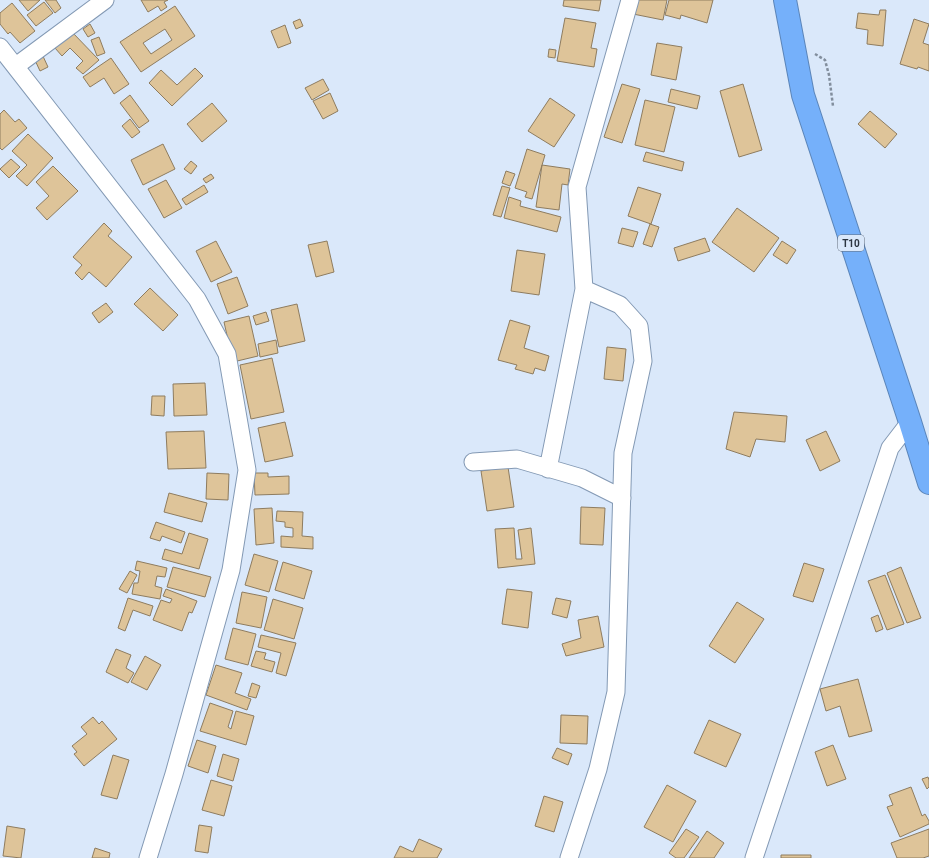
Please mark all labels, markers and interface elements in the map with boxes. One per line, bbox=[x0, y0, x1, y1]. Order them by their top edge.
road number: T10 bbox=[838, 235, 864, 251]

